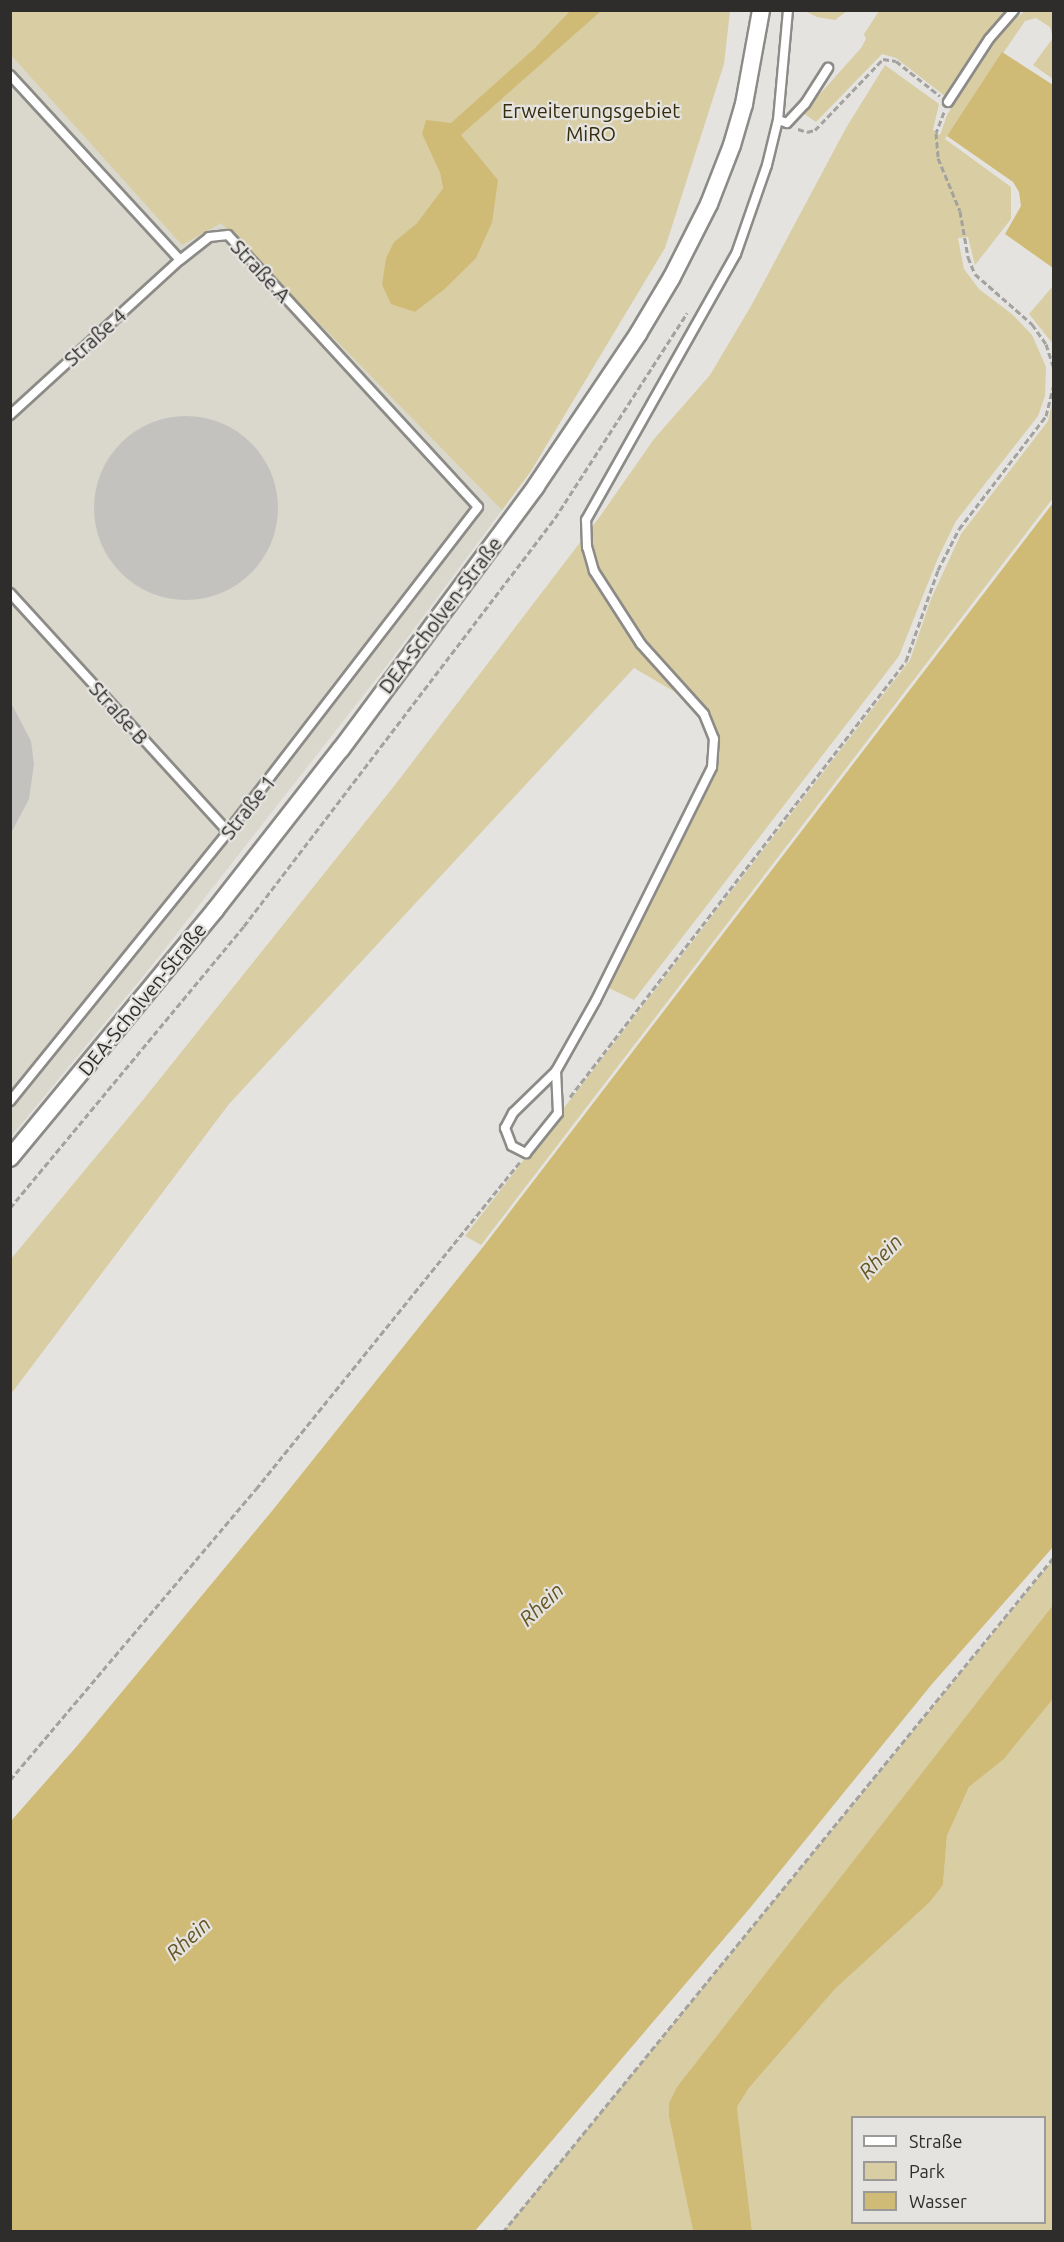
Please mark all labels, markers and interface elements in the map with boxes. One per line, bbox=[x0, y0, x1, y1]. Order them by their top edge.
park label: Erweiterungsgebiet MiRO bbox=[502, 98, 680, 145]
street label: Straße A bbox=[226, 235, 296, 307]
street label: Straße 4 bbox=[59, 303, 131, 371]
street label: DEA-Scholven-Straße bbox=[373, 532, 507, 698]
street label: Straße B bbox=[84, 677, 154, 749]
street label: Straße 1 bbox=[215, 770, 281, 844]
street label: DEA-Scholven-Straße bbox=[73, 918, 211, 1080]
water label: Rhein bbox=[853, 1229, 907, 1283]
water label: Rhein bbox=[513, 1577, 569, 1631]
water label: Rhein bbox=[160, 1911, 216, 1965]
legend bbox=[851, 2116, 1046, 2224]
text: Straße bbox=[909, 2131, 962, 2151]
text: Park bbox=[909, 2161, 945, 2181]
text: Wasser bbox=[909, 2191, 967, 2211]

